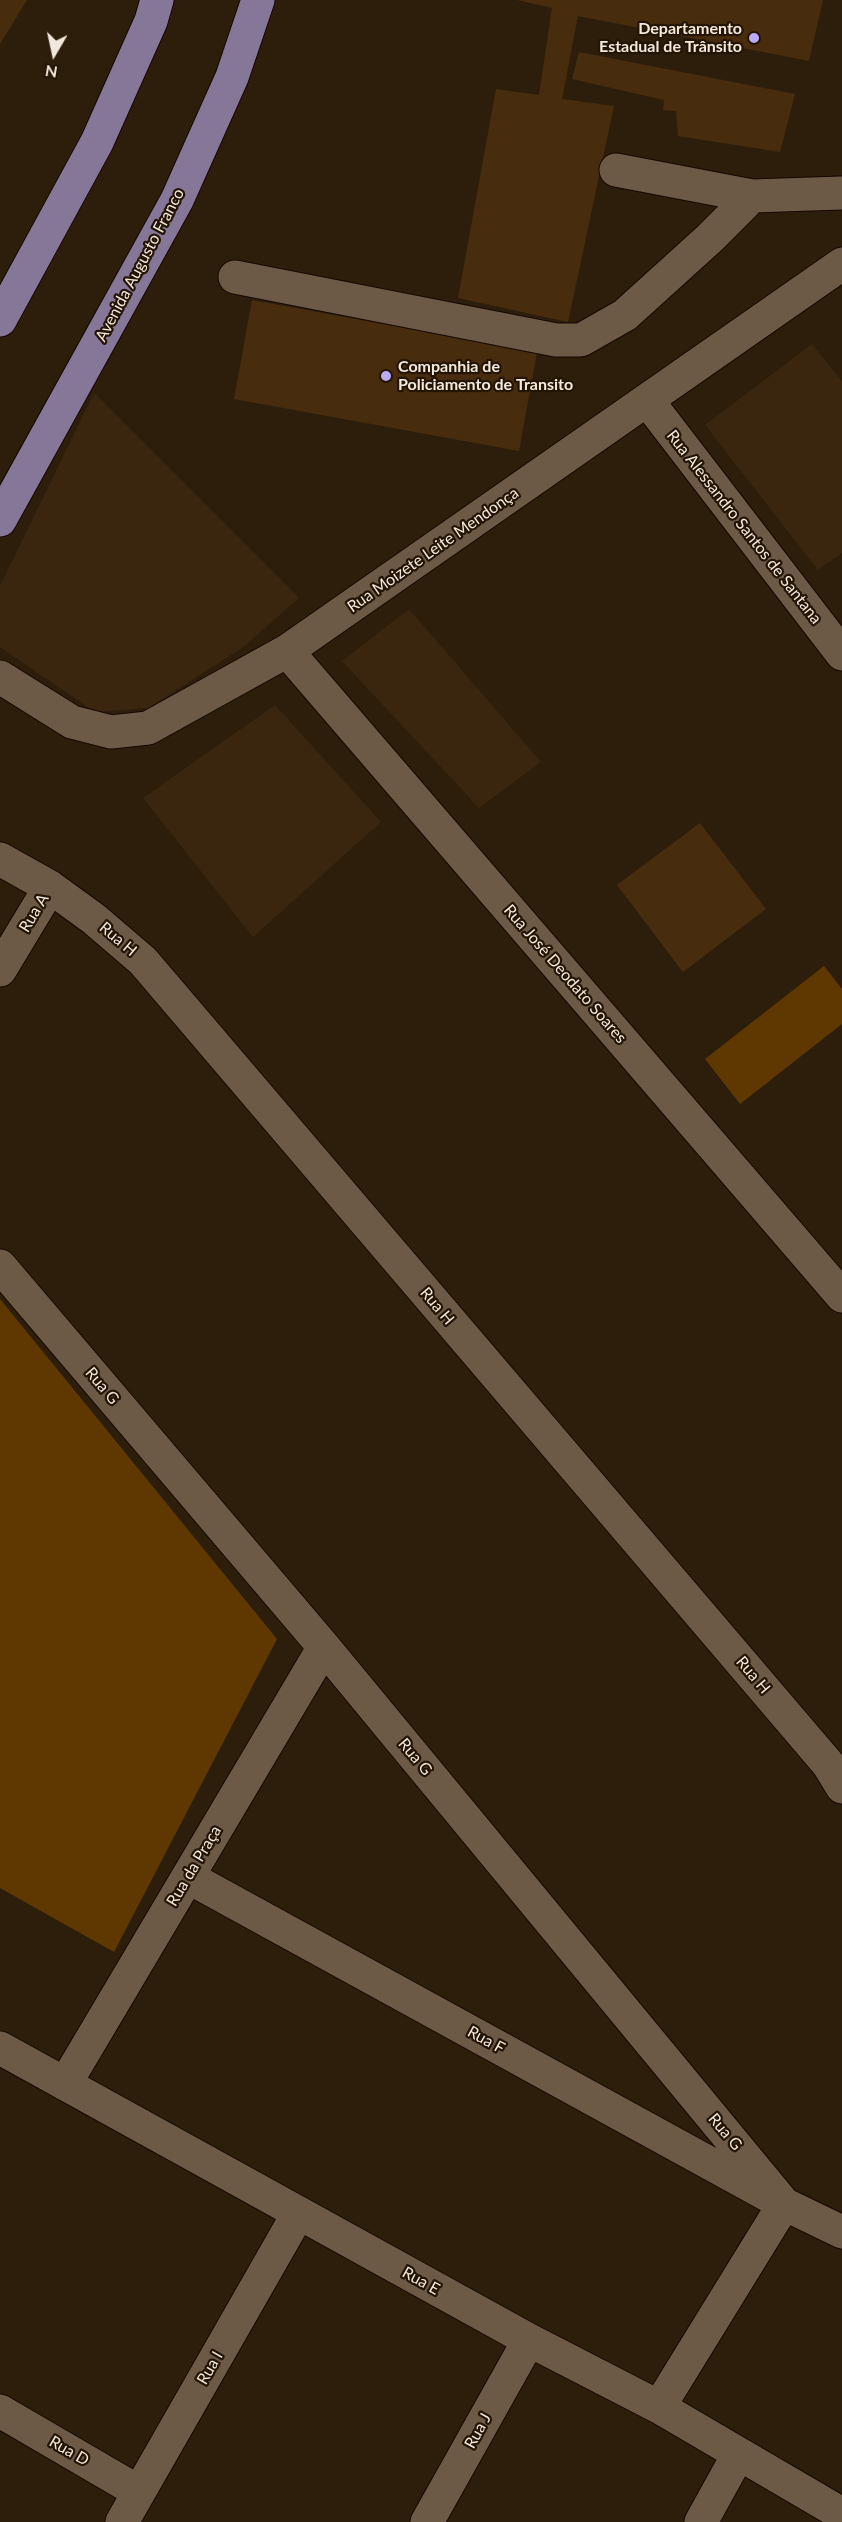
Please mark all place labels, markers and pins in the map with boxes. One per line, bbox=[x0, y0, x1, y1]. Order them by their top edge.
place label: Departamento Estadual de Trânsito bbox=[599, 19, 742, 57]
marker: Departamento Estadual de Trânsito bbox=[747, 31, 761, 45]
place label: Companhia de Policiamento de Transito bbox=[398, 357, 573, 395]
marker: Companhia de Policiamento de Transito bbox=[379, 369, 393, 383]

